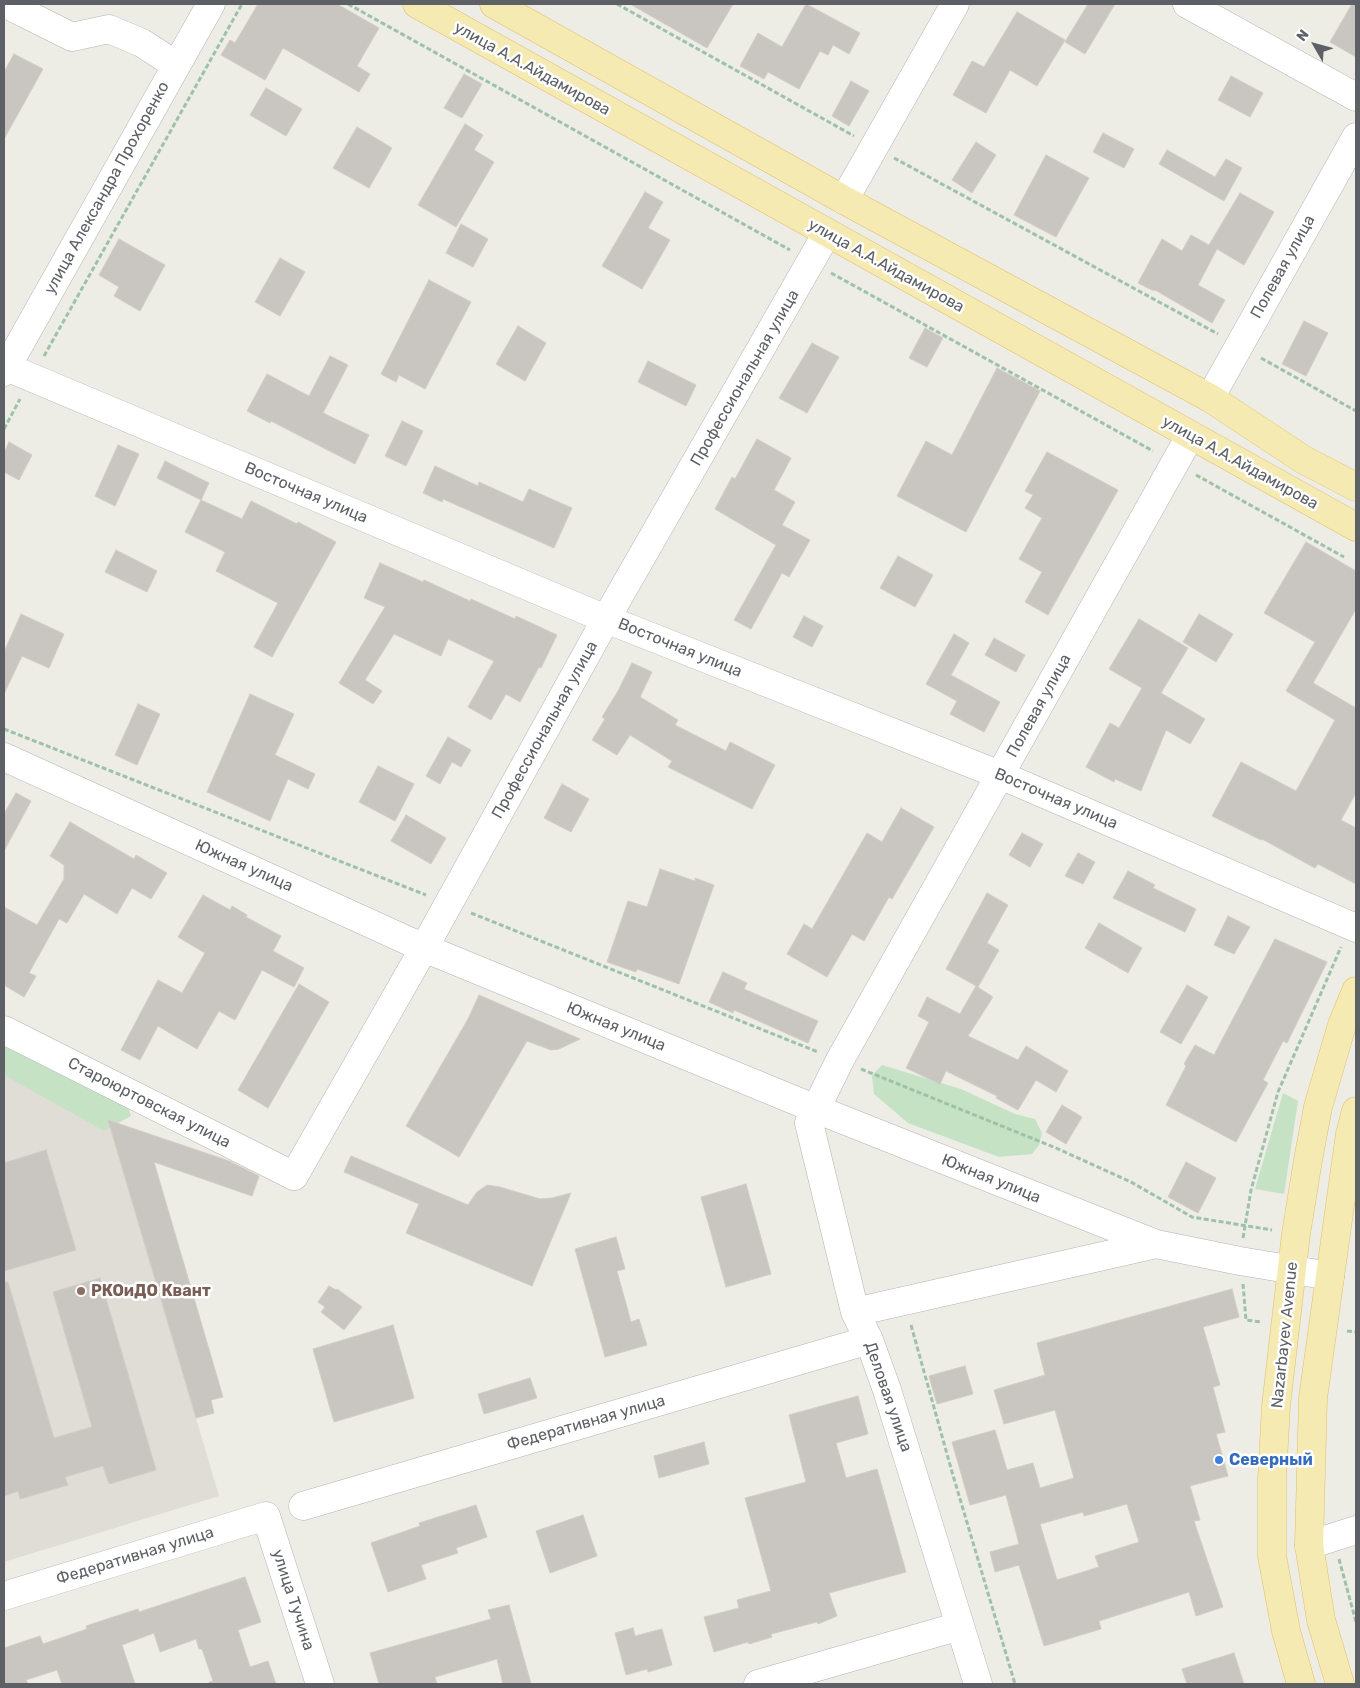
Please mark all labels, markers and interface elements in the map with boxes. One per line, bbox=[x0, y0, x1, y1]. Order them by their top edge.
street label: улица А.А.Айдамирова bbox=[451, 18, 613, 120]
north arrow bbox=[1290, 20, 1340, 70]
text: N bbox=[1293, 26, 1313, 45]
street label: улица Александра Прохоренко bbox=[40, 78, 174, 298]
street label: Полевая улица bbox=[1247, 212, 1319, 322]
street label: улица А.А.Айдамирова bbox=[805, 215, 967, 317]
street label: Профессиональная улица bbox=[687, 286, 803, 470]
street label: улица А.А.Айдамирова bbox=[1159, 412, 1321, 514]
street label: Восточная улица bbox=[241, 458, 371, 528]
street label: Восточная улица bbox=[615, 614, 745, 682]
street label: Профессиональная улица bbox=[488, 638, 602, 822]
street label: Полевая улица bbox=[1003, 651, 1075, 761]
street label: Восточная улица bbox=[991, 764, 1121, 834]
street label: Южная улица bbox=[192, 836, 296, 896]
street label: Южная улица bbox=[564, 998, 668, 1056]
street label: Староюртовская улица bbox=[64, 1054, 234, 1152]
street label: Южная улица bbox=[939, 1150, 1043, 1208]
street label: Nazarbayev Avenue bbox=[1268, 1261, 1302, 1409]
place label: РКОиДО Квант bbox=[91, 1281, 211, 1301]
marker: РКОиДО Квант bbox=[75, 1285, 87, 1297]
street label: Деловая улица bbox=[860, 1339, 916, 1455]
street label: Федеративная улица bbox=[505, 1391, 667, 1455]
place label: Северный bbox=[1229, 1450, 1313, 1470]
marker: Северный bbox=[1213, 1454, 1225, 1466]
street label: Федеративная улица bbox=[54, 1523, 216, 1589]
street label: улица Тучина bbox=[268, 1547, 318, 1653]

